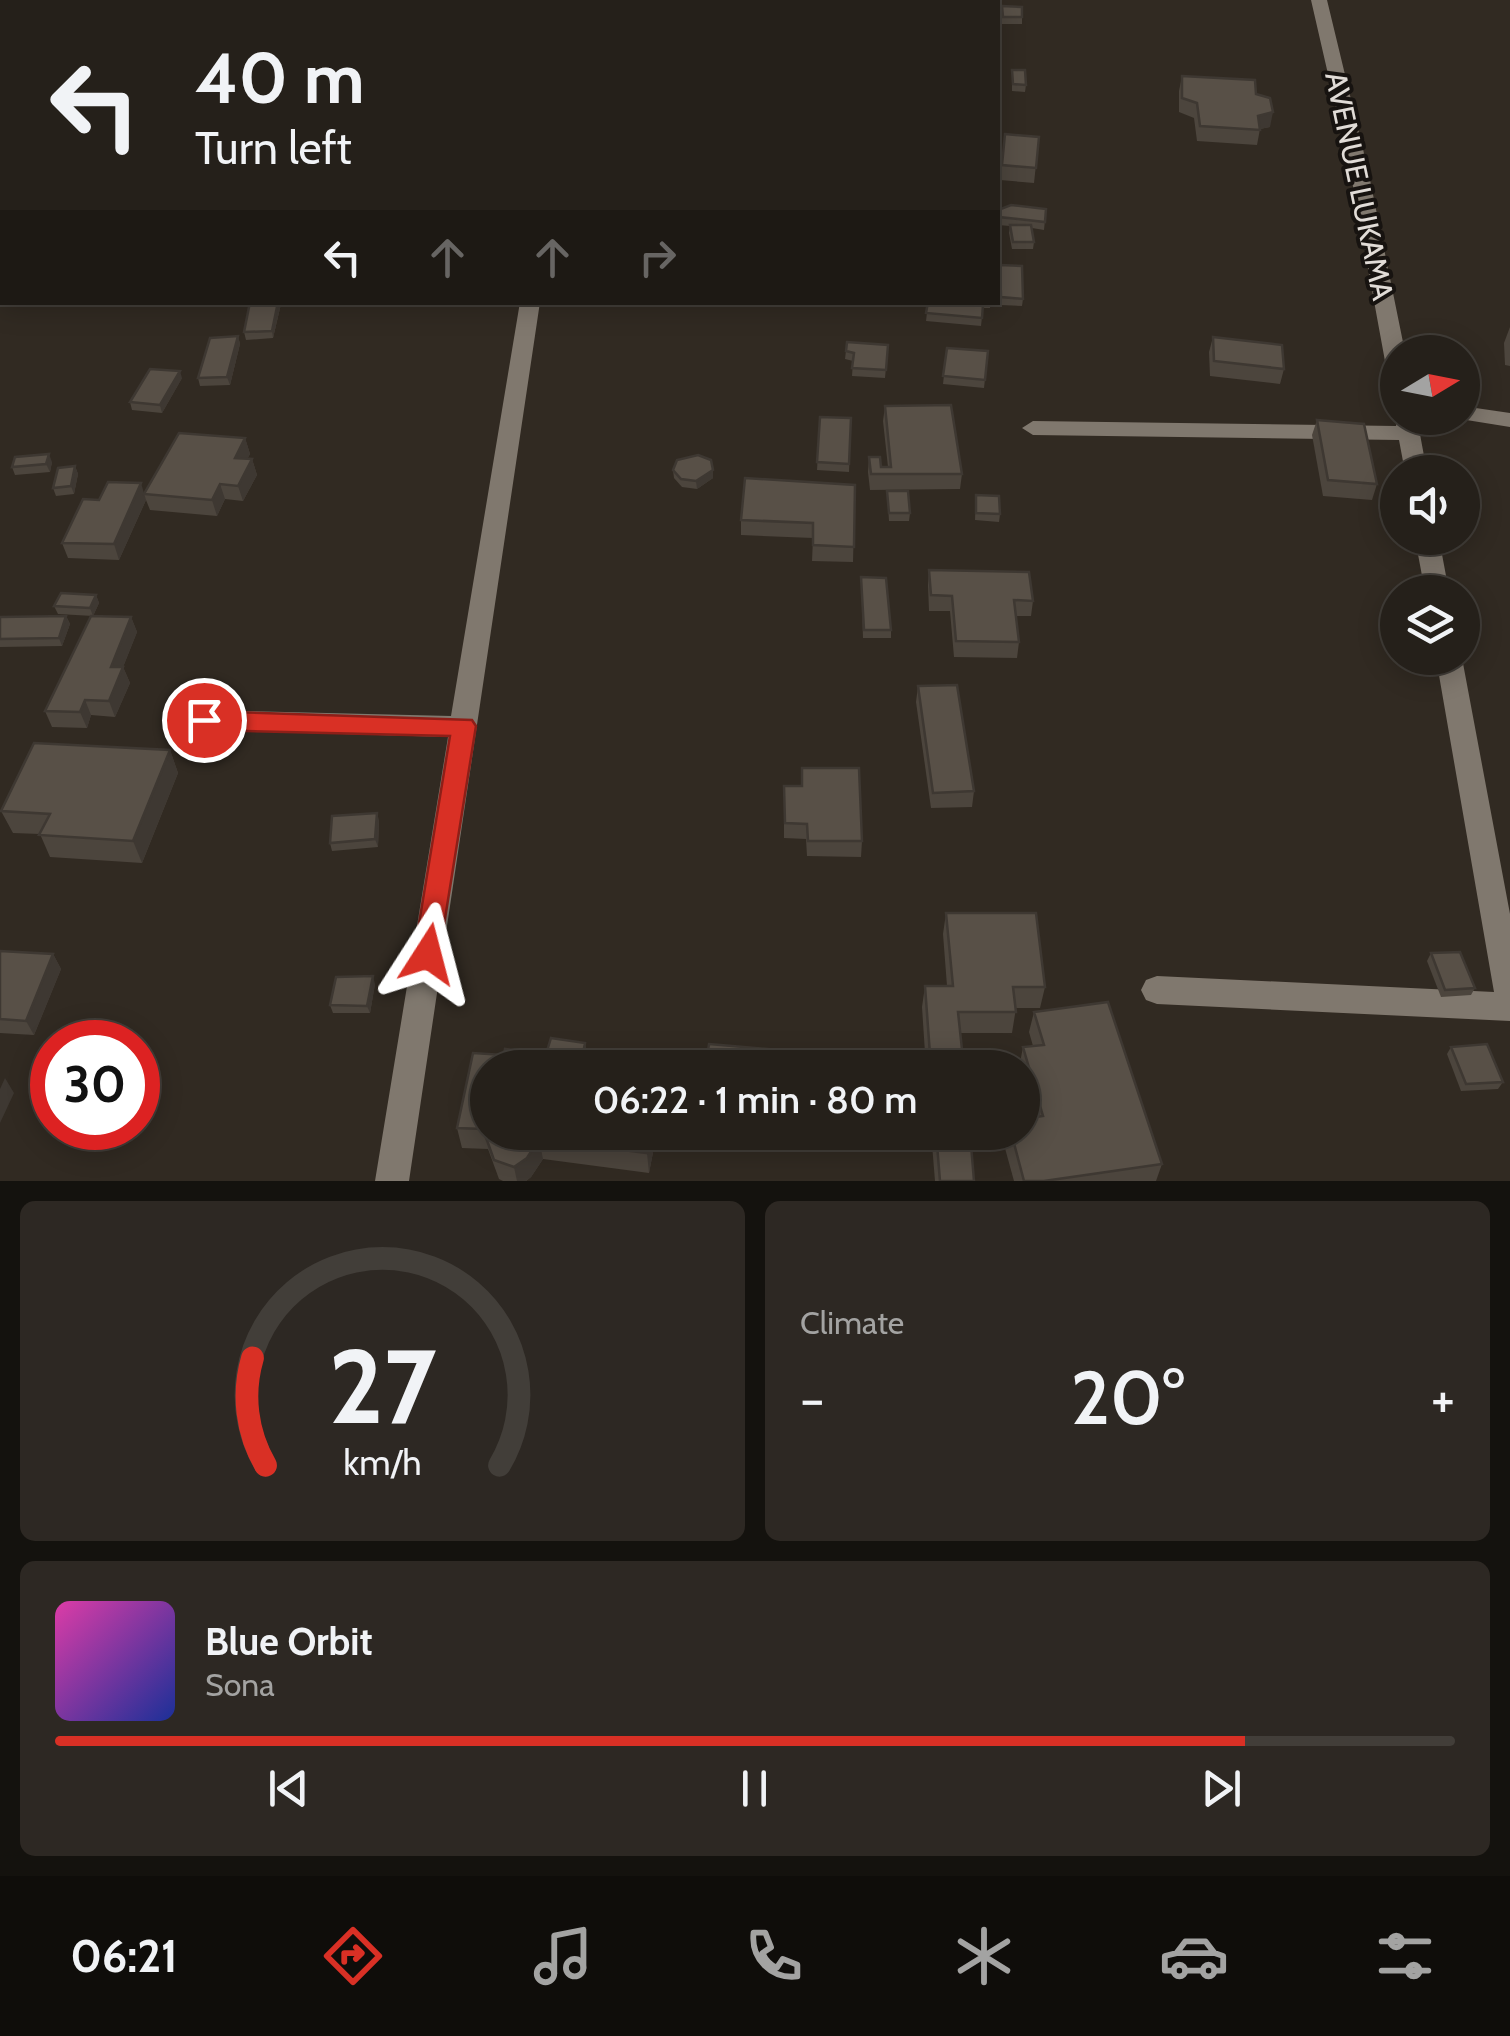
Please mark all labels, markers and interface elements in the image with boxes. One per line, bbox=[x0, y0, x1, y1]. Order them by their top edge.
text: 40 m bbox=[195, 35, 364, 121]
icon: left bbox=[30, 40, 160, 170]
street label: AVENUE LUKAMA bbox=[1317, 68, 1402, 304]
text: Turn left bbox=[195, 121, 352, 175]
icon: left bbox=[315, 230, 370, 285]
icon: ahead bbox=[420, 230, 475, 285]
icon: ahead bbox=[525, 230, 580, 285]
icon: right bbox=[630, 230, 685, 285]
north arrow bbox=[1380, 335, 1480, 435]
map controls bbox=[1380, 335, 1480, 675]
button: sound bbox=[1380, 455, 1480, 555]
button: layers bbox=[1380, 575, 1480, 675]
pin bbox=[162, 678, 247, 763]
icon: arrive bbox=[177, 693, 232, 748]
position arrow bbox=[376, 902, 480, 1006]
speed limit sign: 30 bbox=[30, 1020, 160, 1150]
text: 06:22 · 1 min · 80 m bbox=[593, 1076, 917, 1123]
text: Climate bbox=[800, 1303, 904, 1342]
text: 27 bbox=[328, 1323, 437, 1449]
text: 20° bbox=[1071, 1352, 1184, 1443]
text: − bbox=[800, 1365, 824, 1432]
text: + bbox=[1431, 1365, 1455, 1432]
text: km/h bbox=[343, 1441, 422, 1484]
text: Blue Orbit bbox=[205, 1618, 373, 1665]
text: Sona bbox=[205, 1665, 275, 1704]
icon: previous bbox=[261, 1761, 316, 1816]
icon: pause bbox=[727, 1761, 782, 1816]
icon: next bbox=[1194, 1761, 1249, 1816]
icon: directions bbox=[318, 1921, 388, 1991]
icon: music bbox=[528, 1921, 598, 1991]
icon: phone bbox=[739, 1921, 809, 1991]
icon: climate bbox=[949, 1921, 1019, 1991]
icon: car bbox=[1159, 1921, 1229, 1991]
icon: filters bbox=[1370, 1921, 1440, 1991]
text: 06:21 bbox=[70, 1929, 178, 1983]

